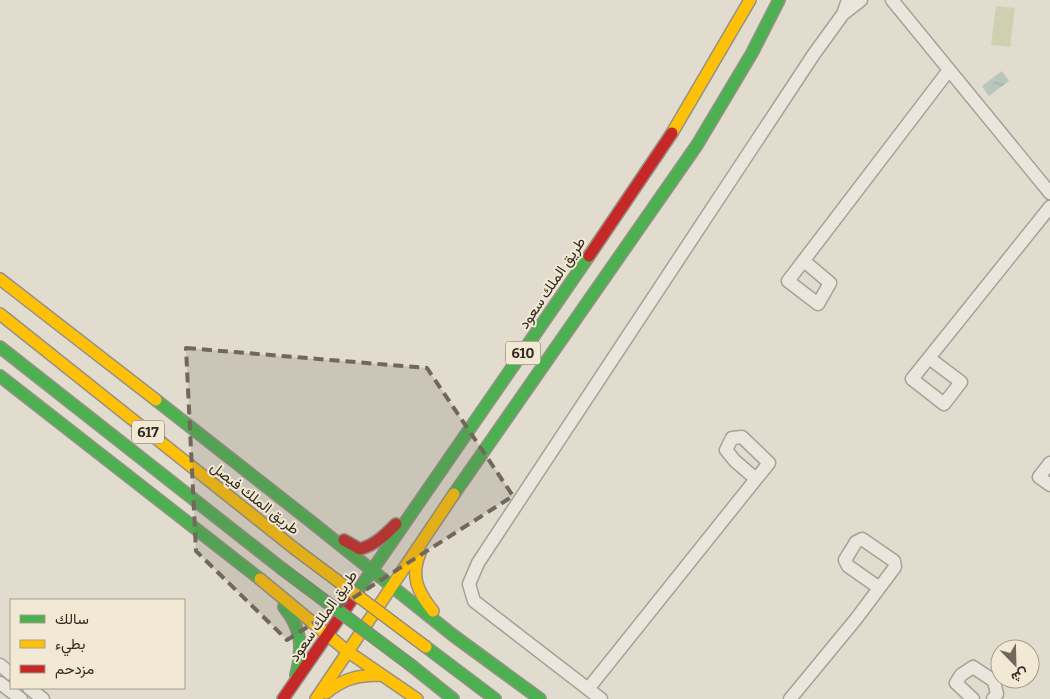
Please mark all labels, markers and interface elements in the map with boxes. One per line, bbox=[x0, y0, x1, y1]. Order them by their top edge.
street label: طريق الملك سعود bbox=[515, 233, 590, 333]
road number: 610 bbox=[506, 342, 540, 364]
road number: 617 bbox=[132, 421, 164, 444]
street label: طريق الملك فيصل bbox=[206, 458, 303, 539]
street label: طريق الملك سعود bbox=[285, 567, 362, 666]
legend bbox=[10, 599, 185, 689]
text: سالك bbox=[55, 610, 89, 628]
text: بطيء bbox=[55, 635, 85, 657]
north arrow bbox=[990, 639, 1040, 689]
text: مزدحم bbox=[55, 660, 94, 679]
text: ش bbox=[1009, 664, 1031, 687]

